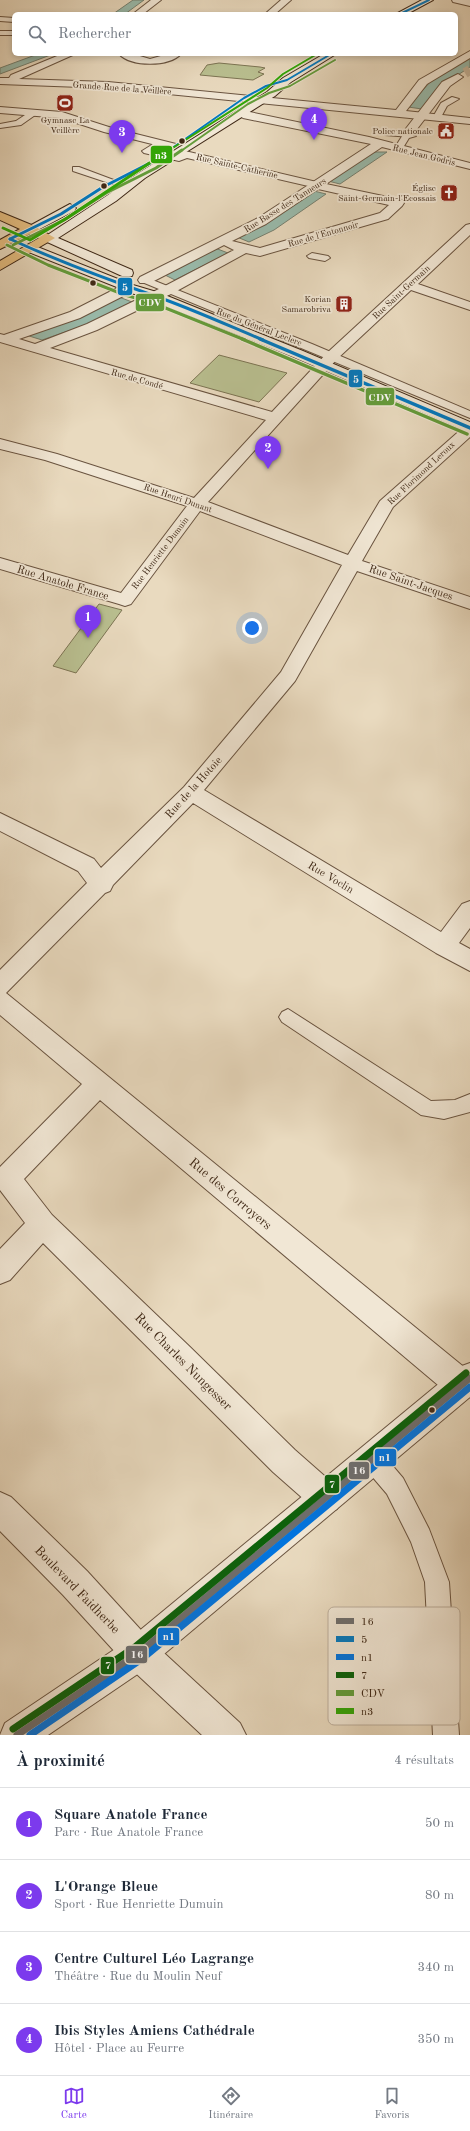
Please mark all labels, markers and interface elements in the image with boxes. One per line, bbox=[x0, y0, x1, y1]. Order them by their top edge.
search box bbox=[12, 12, 458, 56]
icon: search bbox=[26, 23, 48, 45]
text: Rechercher bbox=[58, 27, 131, 42]
street label: Grande Rue de la Veillère bbox=[72, 81, 172, 96]
sports icon: Gymnase La Veillère bbox=[55, 93, 75, 113]
pin: 4 bbox=[301, 107, 327, 140]
place label: Gymnase La Veillère bbox=[41, 116, 90, 135]
pin: 3 bbox=[109, 120, 135, 153]
public building icon: Police nationale bbox=[436, 121, 456, 141]
place label: Police nationale bbox=[372, 127, 433, 136]
unlabelled marker bbox=[177, 136, 187, 146]
street label: Rue Jean Godris bbox=[392, 143, 456, 168]
line badge: n3 bbox=[150, 145, 173, 164]
text: n3 bbox=[155, 151, 167, 162]
street label: Rue Sainte-Catherine bbox=[195, 153, 279, 180]
street label: Rue Basse des Tanneurs bbox=[243, 176, 328, 234]
unlabelled marker bbox=[99, 181, 109, 191]
place label: Église Saint-Germain-l'Ecossais bbox=[338, 183, 436, 203]
church icon: Église Saint-Germain-l'Ecossais bbox=[439, 183, 459, 203]
street label: Rue de l'Entonnoir bbox=[287, 220, 360, 249]
street label: Rue Saint-Germain bbox=[371, 263, 432, 321]
line badge: 5 bbox=[117, 277, 133, 296]
unlabelled marker bbox=[88, 278, 98, 288]
text: 5 bbox=[122, 283, 128, 294]
line badge: CDV bbox=[135, 293, 165, 312]
building icon: Korian Samarobriva bbox=[334, 294, 354, 314]
place label: Korian Samarobriva bbox=[282, 295, 332, 314]
text: CDV bbox=[138, 298, 162, 309]
street label: Rue du Général Leclerc bbox=[215, 307, 303, 348]
street label: Rue de Condé bbox=[110, 368, 164, 391]
line badge: 5 bbox=[348, 369, 363, 388]
text: 5 bbox=[353, 375, 359, 386]
line badge: CDV bbox=[365, 387, 395, 406]
text: CDV bbox=[368, 393, 392, 404]
pin: 2 bbox=[255, 436, 281, 469]
street label: Rue Florimond Leroux bbox=[386, 440, 457, 507]
street label: Rue Henri Dunant bbox=[142, 483, 213, 514]
street label: Rue Henriette Dumuin bbox=[130, 515, 191, 591]
street label: Rue Anatole France bbox=[15, 564, 110, 603]
street label: Rue Saint-Jacques bbox=[367, 564, 454, 603]
pin: 1 bbox=[75, 605, 101, 638]
your location bbox=[242, 618, 262, 638]
street label: Rue de la Hotoie bbox=[164, 755, 225, 821]
street label: Rue Voclin bbox=[305, 860, 355, 896]
street label: Rue des Corroyers bbox=[186, 1156, 274, 1233]
street label: Rue Charles Nungesser bbox=[132, 1311, 235, 1414]
unlabelled marker bbox=[427, 1405, 437, 1415]
line badge: n1 bbox=[374, 1448, 397, 1467]
text: n1 bbox=[379, 1453, 391, 1464]
line badge: 16 bbox=[348, 1461, 370, 1480]
text: 16 bbox=[353, 1466, 365, 1477]
line badge: 7 bbox=[324, 1474, 340, 1494]
text: 7 bbox=[329, 1480, 335, 1491]
street label: Boulevard Faidherbe bbox=[32, 1544, 122, 1636]
legend bbox=[328, 1607, 460, 1725]
text: 16 bbox=[361, 1617, 374, 1628]
line badge: n1 bbox=[157, 1627, 180, 1646]
text: n1 bbox=[163, 1632, 175, 1643]
text: 5 bbox=[361, 1635, 367, 1646]
line badge: 16 bbox=[125, 1645, 148, 1664]
text: 16 bbox=[131, 1650, 143, 1661]
text: n1 bbox=[361, 1653, 373, 1664]
line badge: 7 bbox=[100, 1656, 115, 1675]
text: 7 bbox=[105, 1661, 111, 1672]
text: 7 bbox=[361, 1671, 367, 1682]
text: CDV bbox=[361, 1689, 385, 1700]
text: n3 bbox=[361, 1707, 373, 1718]
text: À proximité bbox=[16, 1753, 105, 1770]
text: 4 résultats bbox=[394, 1754, 454, 1767]
text: Square Anatole France bbox=[54, 1808, 208, 1823]
text: 1 bbox=[25, 1817, 33, 1830]
text: 50 m bbox=[425, 1817, 454, 1830]
text: Parc · Rue Anatole France bbox=[54, 1826, 203, 1839]
text: L'Orange Bleue bbox=[54, 1880, 158, 1895]
text: 2 bbox=[25, 1889, 33, 1902]
text: 80 m bbox=[425, 1889, 454, 1902]
text: Sport · Rue Henriette Dumuin bbox=[54, 1898, 224, 1911]
text: Centre Culturel Léo Lagrange bbox=[54, 1952, 254, 1967]
text: 3 bbox=[25, 1961, 33, 1974]
text: 340 m bbox=[417, 1961, 454, 1974]
text: Théâtre · Rue du Moulin Neuf bbox=[54, 1970, 222, 1983]
text: Ibis Styles Amiens Cathédrale bbox=[54, 2024, 255, 2039]
text: 4 bbox=[25, 2033, 33, 2046]
text: 350 m bbox=[417, 2033, 454, 2046]
text: Hôtel · Place au Feurre bbox=[54, 2042, 184, 2055]
tab: Carte bbox=[61, 2085, 87, 2123]
tab: Itinéraire bbox=[208, 2085, 253, 2123]
tab: Favoris bbox=[374, 2085, 409, 2123]

